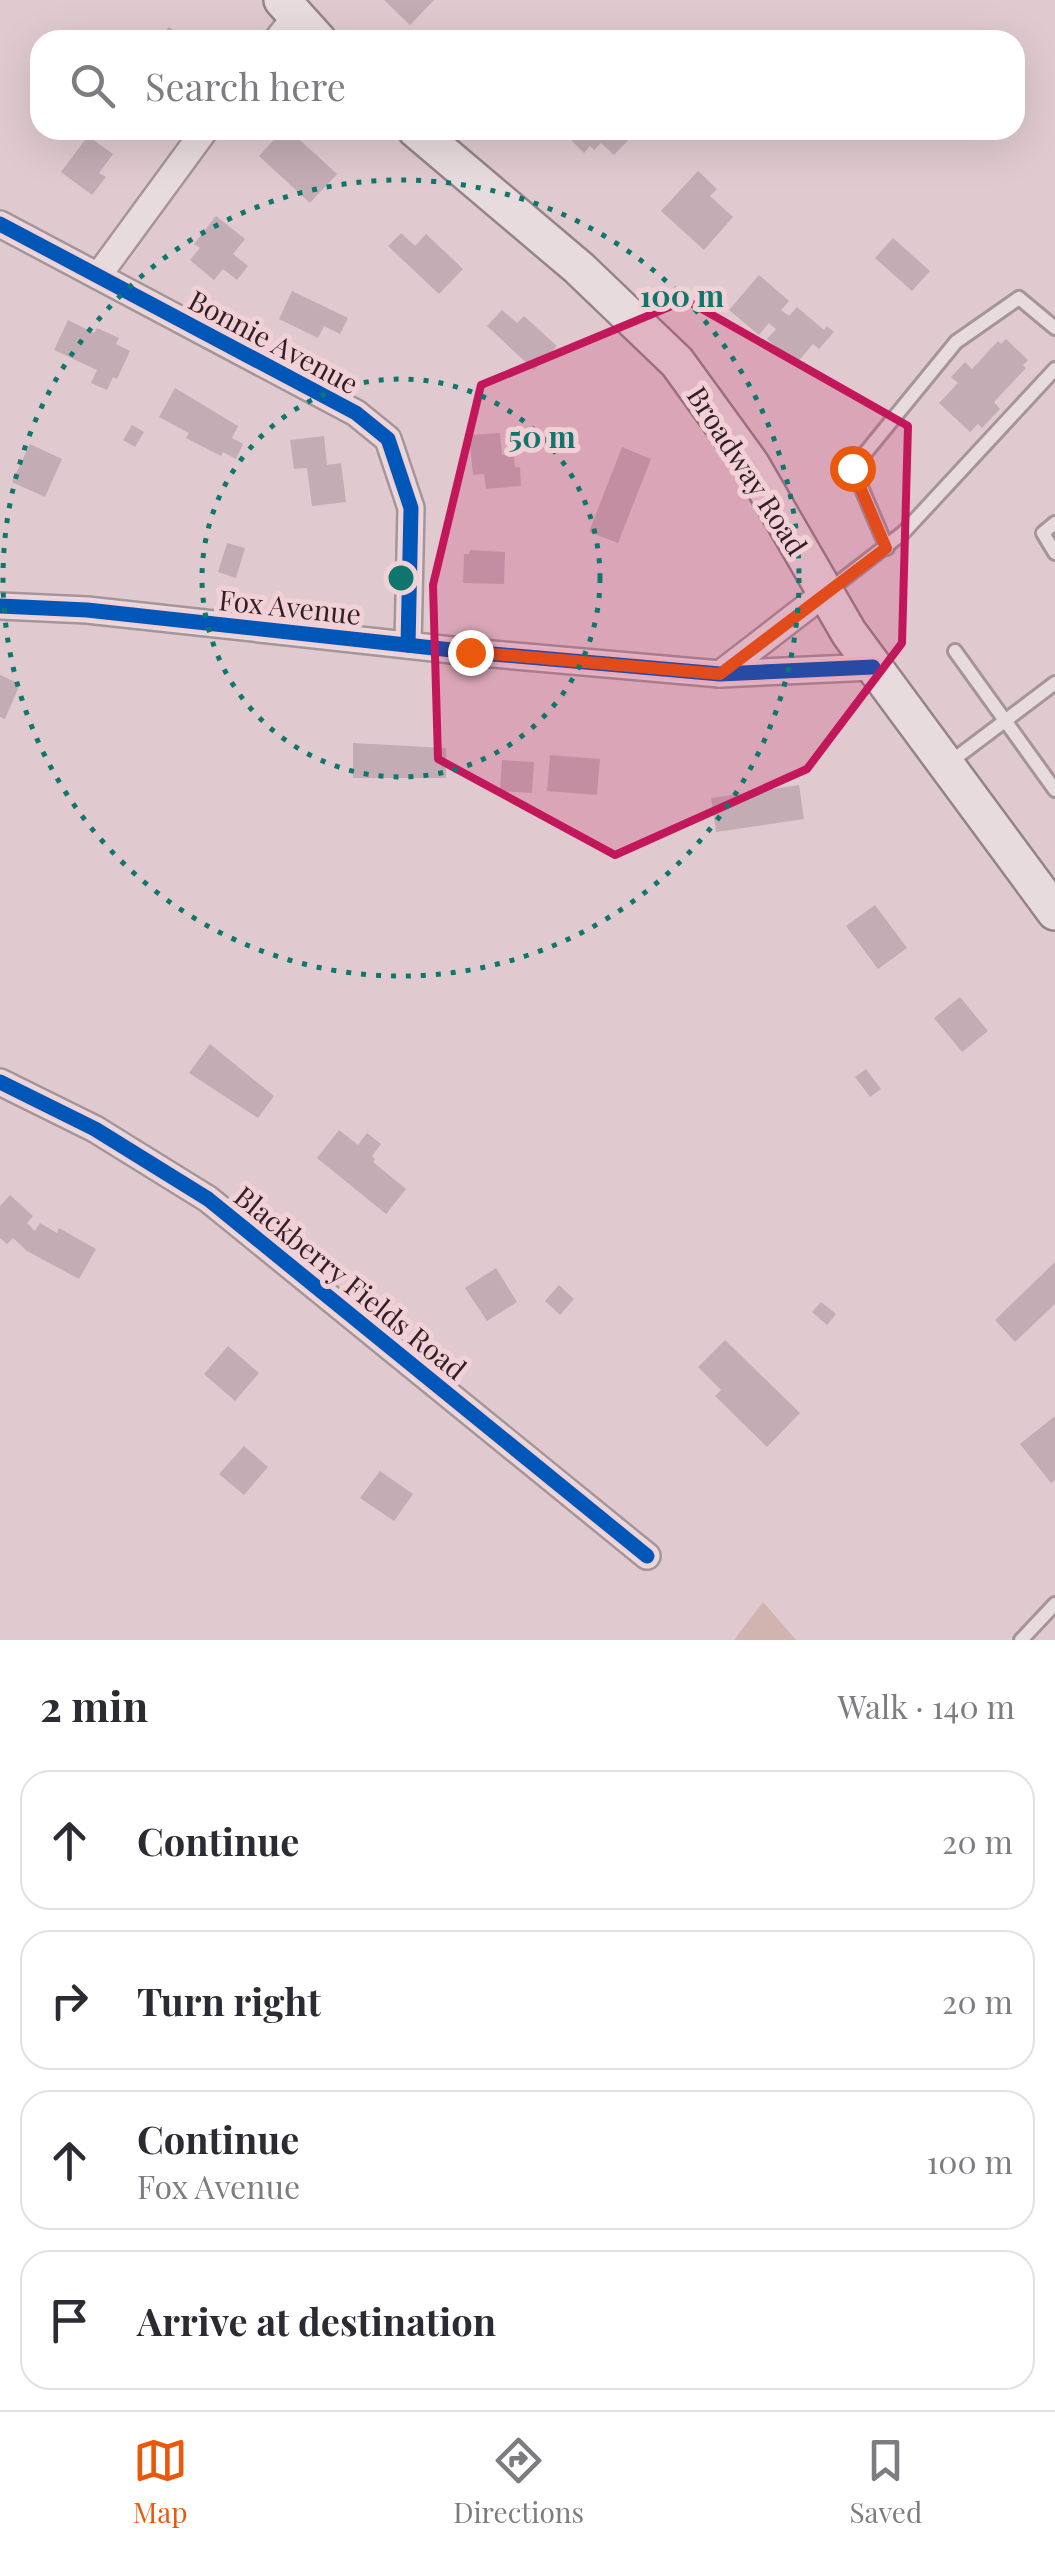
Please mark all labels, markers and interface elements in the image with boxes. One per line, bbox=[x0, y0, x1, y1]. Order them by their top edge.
search box bbox=[30, 30, 1025, 140]
icon: search bbox=[65, 58, 120, 113]
text: Search here bbox=[145, 60, 346, 111]
text: 100 m bbox=[640, 275, 724, 315]
street label: Bonnie Avenue bbox=[183, 281, 365, 401]
street label: Broadway Road bbox=[680, 379, 816, 561]
text: 50 m bbox=[508, 416, 576, 456]
route start bbox=[830, 446, 876, 492]
centre of rings bbox=[383, 560, 419, 596]
street label: Fox Avenue bbox=[217, 580, 363, 632]
route end bbox=[448, 630, 494, 676]
street label: Blackberry Fields Road bbox=[227, 1177, 475, 1387]
text: 2 min bbox=[40, 1677, 148, 1733]
text: Walk · 140 m bbox=[838, 1684, 1015, 1727]
icon: ahead bbox=[42, 1813, 97, 1868]
text: Continue bbox=[137, 1815, 299, 1866]
text: 20 m bbox=[942, 1819, 1013, 1862]
icon: right bbox=[42, 1973, 97, 2028]
text: Turn right bbox=[137, 1975, 321, 2026]
text: 20 m bbox=[942, 1979, 1013, 2022]
text: Continue bbox=[137, 2113, 299, 2164]
icon: ahead bbox=[42, 2133, 97, 2188]
text: 100 m bbox=[926, 2139, 1013, 2182]
text: Fox Avenue bbox=[137, 2164, 300, 2207]
icon: arrive bbox=[42, 2293, 97, 2348]
text: Arrive at destination bbox=[137, 2295, 496, 2346]
tab: Map bbox=[133, 2433, 188, 2530]
tab: Directions bbox=[453, 2433, 584, 2530]
tab: Saved bbox=[849, 2433, 922, 2530]

